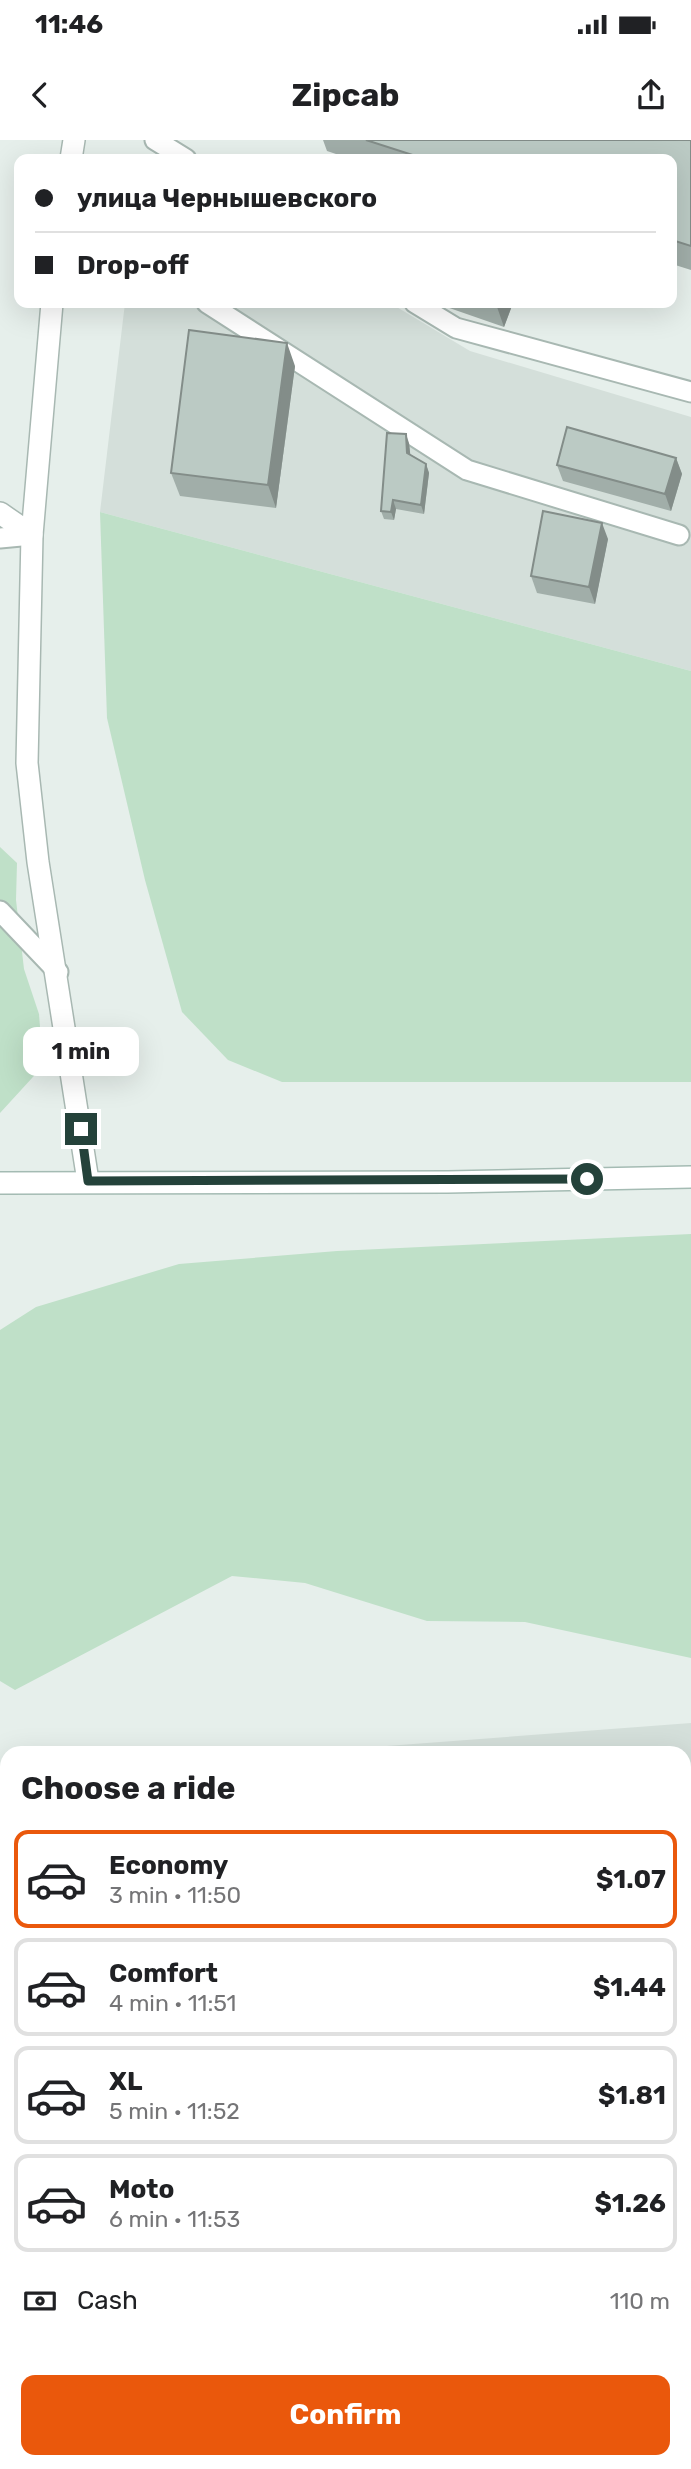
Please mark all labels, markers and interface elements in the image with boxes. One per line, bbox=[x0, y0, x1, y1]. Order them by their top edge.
text: 11:46 bbox=[35, 9, 103, 40]
icon: back bbox=[21, 76, 59, 114]
text: Zipcab bbox=[291, 76, 400, 114]
icon: share bbox=[632, 76, 670, 114]
text: улица Чернышевского bbox=[77, 183, 377, 214]
text: Drop-off bbox=[77, 250, 189, 281]
callout: 1 min bbox=[23, 1028, 139, 1076]
text: 1 min bbox=[52, 1037, 110, 1065]
route end bbox=[65, 1113, 97, 1145]
route start bbox=[571, 1163, 603, 1195]
text: Choose a ride bbox=[21, 1769, 235, 1807]
icon: car bbox=[25, 1848, 88, 1911]
text: Economy bbox=[109, 1850, 228, 1881]
text: $1.07 bbox=[596, 1864, 666, 1895]
text: 3 min · 11:50 bbox=[109, 1881, 241, 1909]
icon: car bbox=[25, 1956, 88, 2019]
text: Comfort bbox=[109, 1958, 218, 1989]
text: $1.44 bbox=[593, 1972, 666, 2003]
text: 4 min · 11:51 bbox=[109, 1989, 236, 2017]
icon: car bbox=[25, 2064, 88, 2127]
text: XL bbox=[109, 2066, 142, 2097]
text: $1.81 bbox=[598, 2080, 666, 2111]
text: 5 min · 11:52 bbox=[109, 2097, 240, 2125]
icon: car bbox=[25, 2172, 88, 2235]
text: Moto bbox=[109, 2174, 174, 2205]
text: $1.26 bbox=[594, 2188, 666, 2219]
text: 6 min · 11:53 bbox=[109, 2205, 240, 2233]
icon: cash bbox=[21, 2282, 59, 2320]
text: Cash bbox=[77, 2285, 138, 2316]
text: 110 m bbox=[610, 2287, 670, 2315]
button: Confirm bbox=[21, 2375, 670, 2455]

